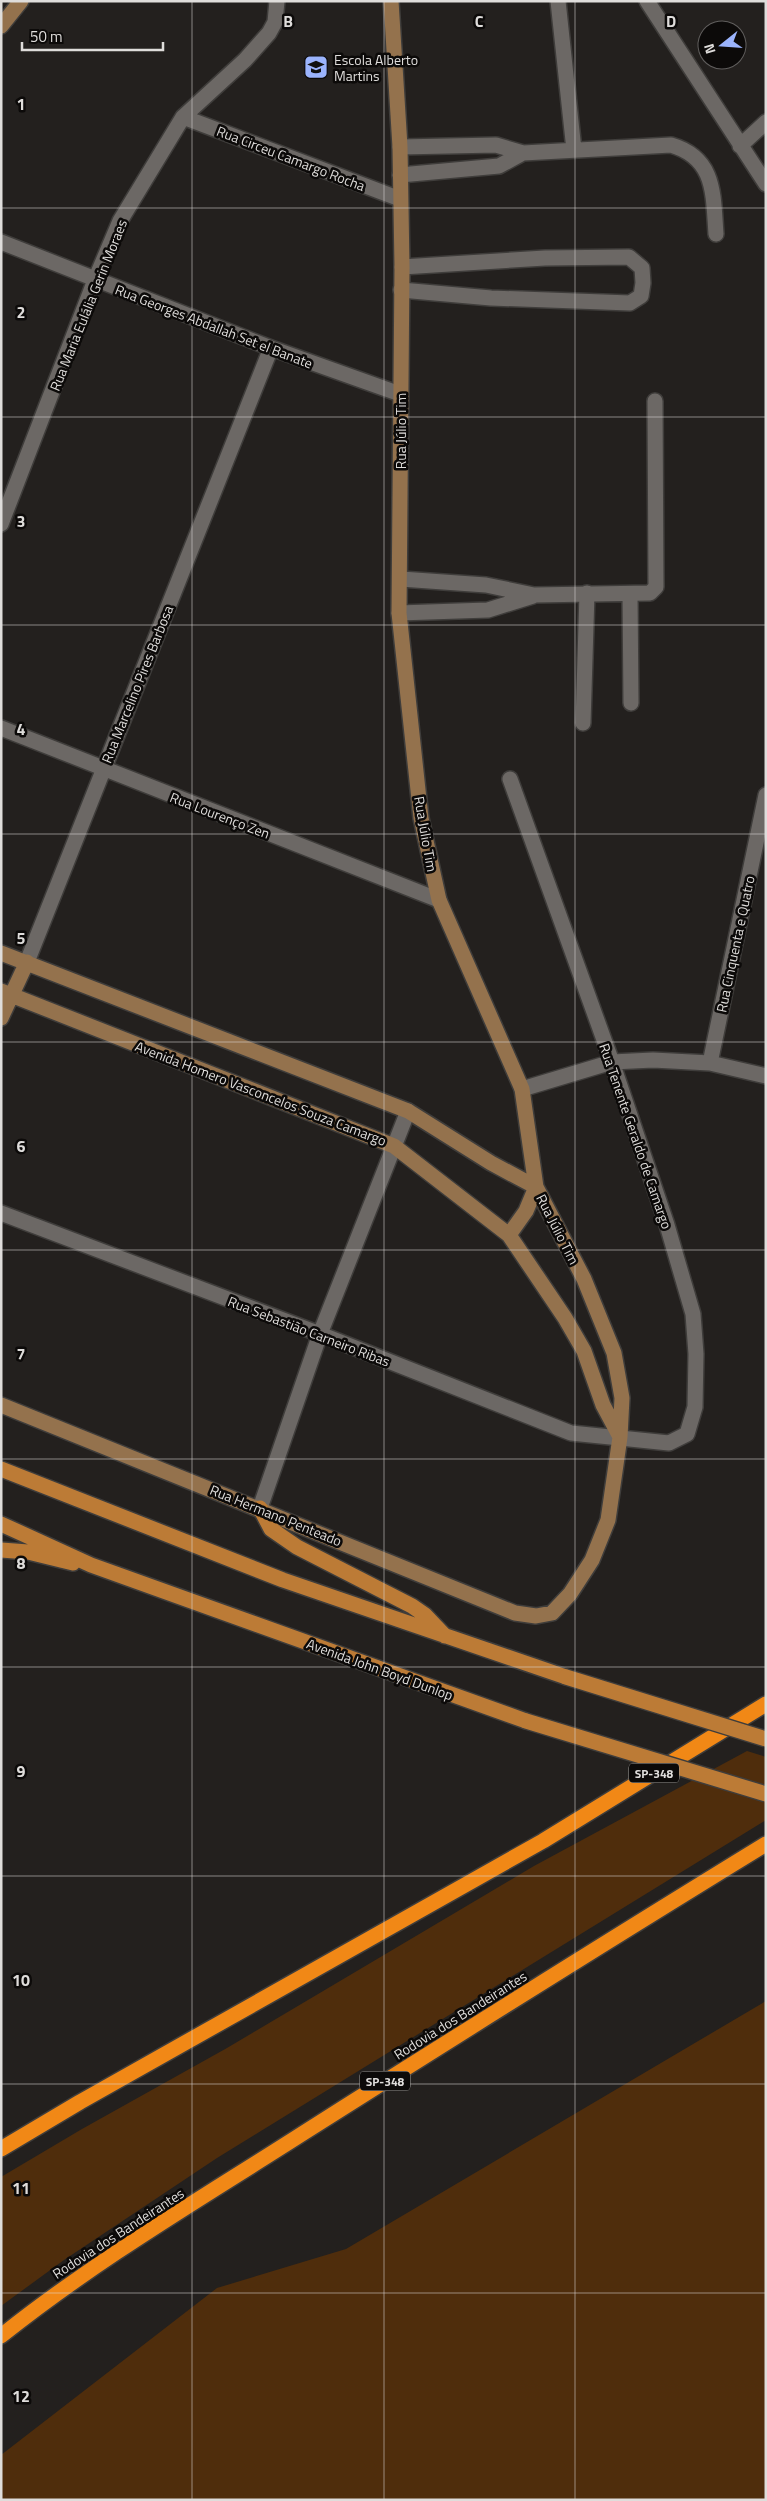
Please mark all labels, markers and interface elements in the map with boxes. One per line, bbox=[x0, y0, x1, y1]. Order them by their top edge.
text: B bbox=[283, 9, 293, 33]
text: C bbox=[475, 9, 484, 33]
text: D bbox=[666, 9, 676, 33]
scale bar bbox=[22, 20, 164, 52]
north arrow bbox=[697, 20, 747, 70]
text: 50 m bbox=[30, 25, 63, 48]
text: N bbox=[698, 41, 721, 57]
place label: Escola Alberto Martins bbox=[334, 49, 418, 86]
school or university icon: Escola Alberto Martins bbox=[303, 54, 329, 80]
text: 1 bbox=[17, 92, 25, 116]
street label: Rua Circeu Camargo Rocha bbox=[214, 120, 368, 196]
street label: Rua Maria Eulália Gerin Moraes bbox=[44, 216, 132, 394]
street label: Rua Georges Abdallah Set el Banate bbox=[112, 279, 316, 373]
text: 2 bbox=[17, 300, 25, 324]
street label: Rua Júlio Tim bbox=[390, 393, 411, 469]
text: 3 bbox=[17, 509, 25, 533]
street label: Rua Marcelino Pires Barbosa bbox=[96, 602, 178, 766]
text: 4 bbox=[17, 717, 26, 741]
street label: Rua Lourenço Zen bbox=[167, 786, 273, 844]
street label: Rua Júlio Tim bbox=[409, 795, 443, 873]
street label: Rua Cinquenta e Quatro bbox=[710, 874, 760, 1014]
text: 5 bbox=[17, 926, 26, 950]
street label: Avenida Homero Vasconcelos Souza Camargo bbox=[132, 1035, 390, 1151]
street label: Rua Tenente Geraldo de Camargo bbox=[594, 1040, 678, 1232]
text: 6 bbox=[17, 1134, 26, 1158]
street label: Rua Júlio Tim bbox=[531, 1190, 585, 1268]
street label: Rua Sebastião Carneiro Ribas bbox=[225, 1290, 393, 1372]
text: 7 bbox=[17, 1342, 25, 1366]
street label: Rua Hermano Penteado bbox=[207, 1479, 345, 1551]
text: 8 bbox=[17, 1551, 26, 1575]
street label: Avenida John Boyd Dunlop bbox=[304, 1633, 456, 1705]
text: 9 bbox=[17, 1759, 26, 1783]
road number: SP-348 bbox=[629, 1764, 679, 1782]
street label: Rodovia dos Bandeirantes bbox=[389, 1965, 531, 2065]
text: 10 bbox=[12, 1968, 30, 1992]
road number: SP-348 bbox=[360, 2072, 410, 2090]
text: 11 bbox=[12, 2176, 30, 2200]
street label: Rodovia dos Bandeirantes bbox=[48, 2182, 188, 2284]
text: 12 bbox=[12, 2384, 30, 2408]

